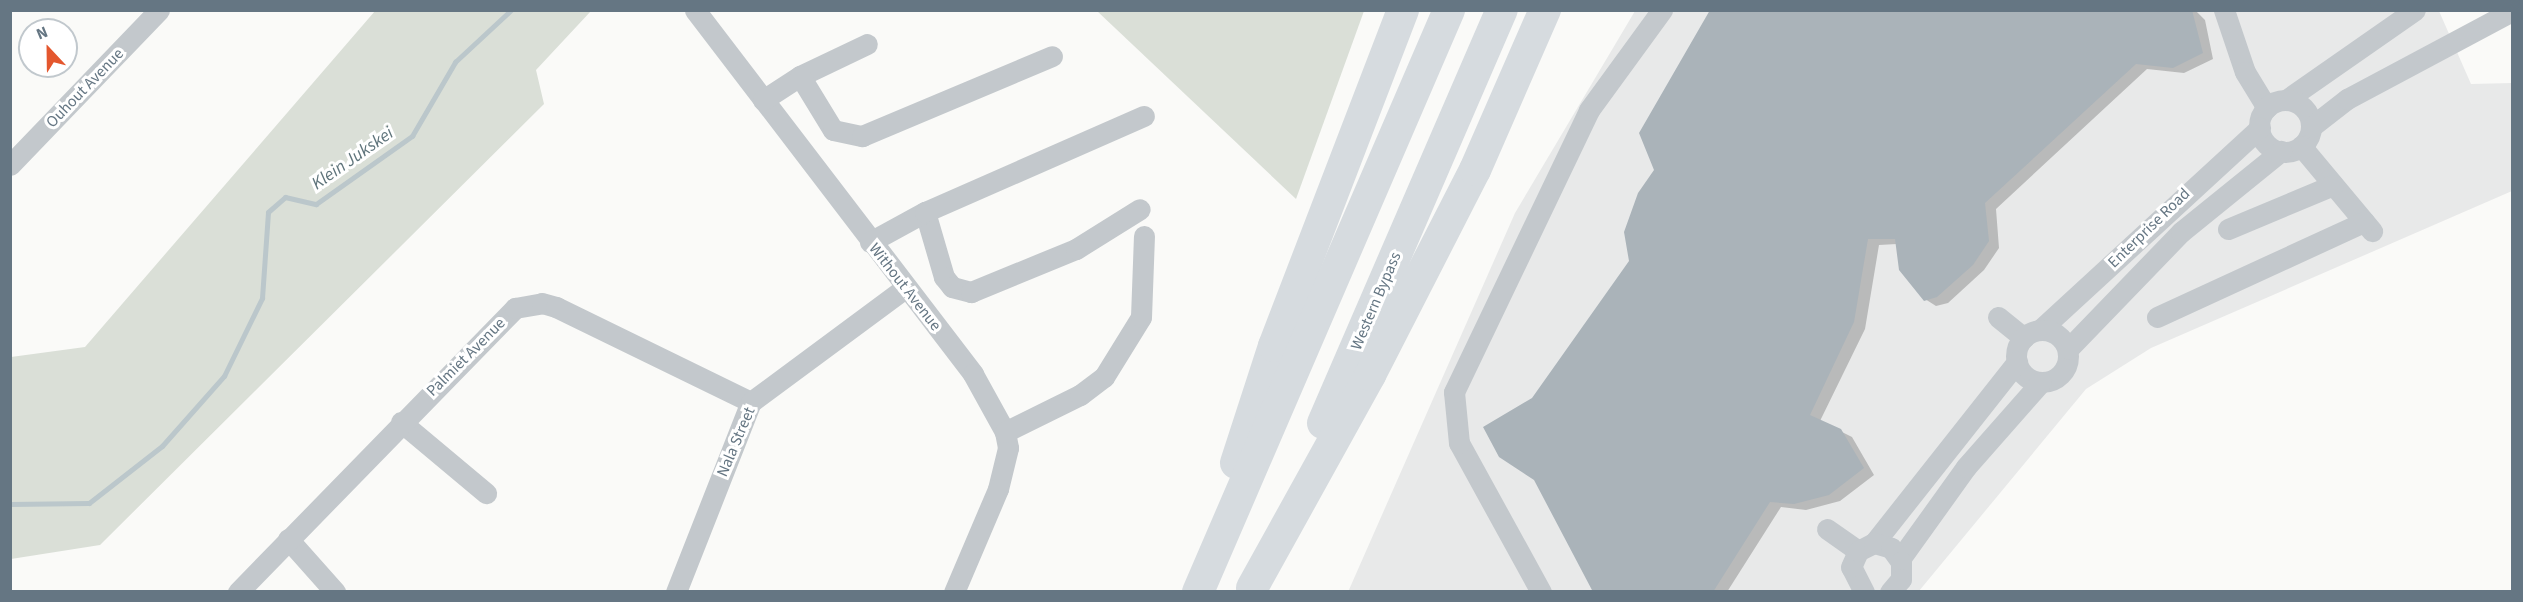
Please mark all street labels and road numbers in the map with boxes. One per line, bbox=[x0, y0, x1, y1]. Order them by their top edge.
street label: Ouhout Avenue bbox=[42, 44, 128, 132]
street label: Enterprise Road bbox=[2104, 184, 2194, 272]
street label: Without Avenue bbox=[865, 239, 945, 335]
street label: Western Bypass bbox=[1347, 249, 1405, 353]
street label: Palmiet Avenue bbox=[423, 314, 509, 400]
street label: Nala Street bbox=[713, 404, 759, 480]

